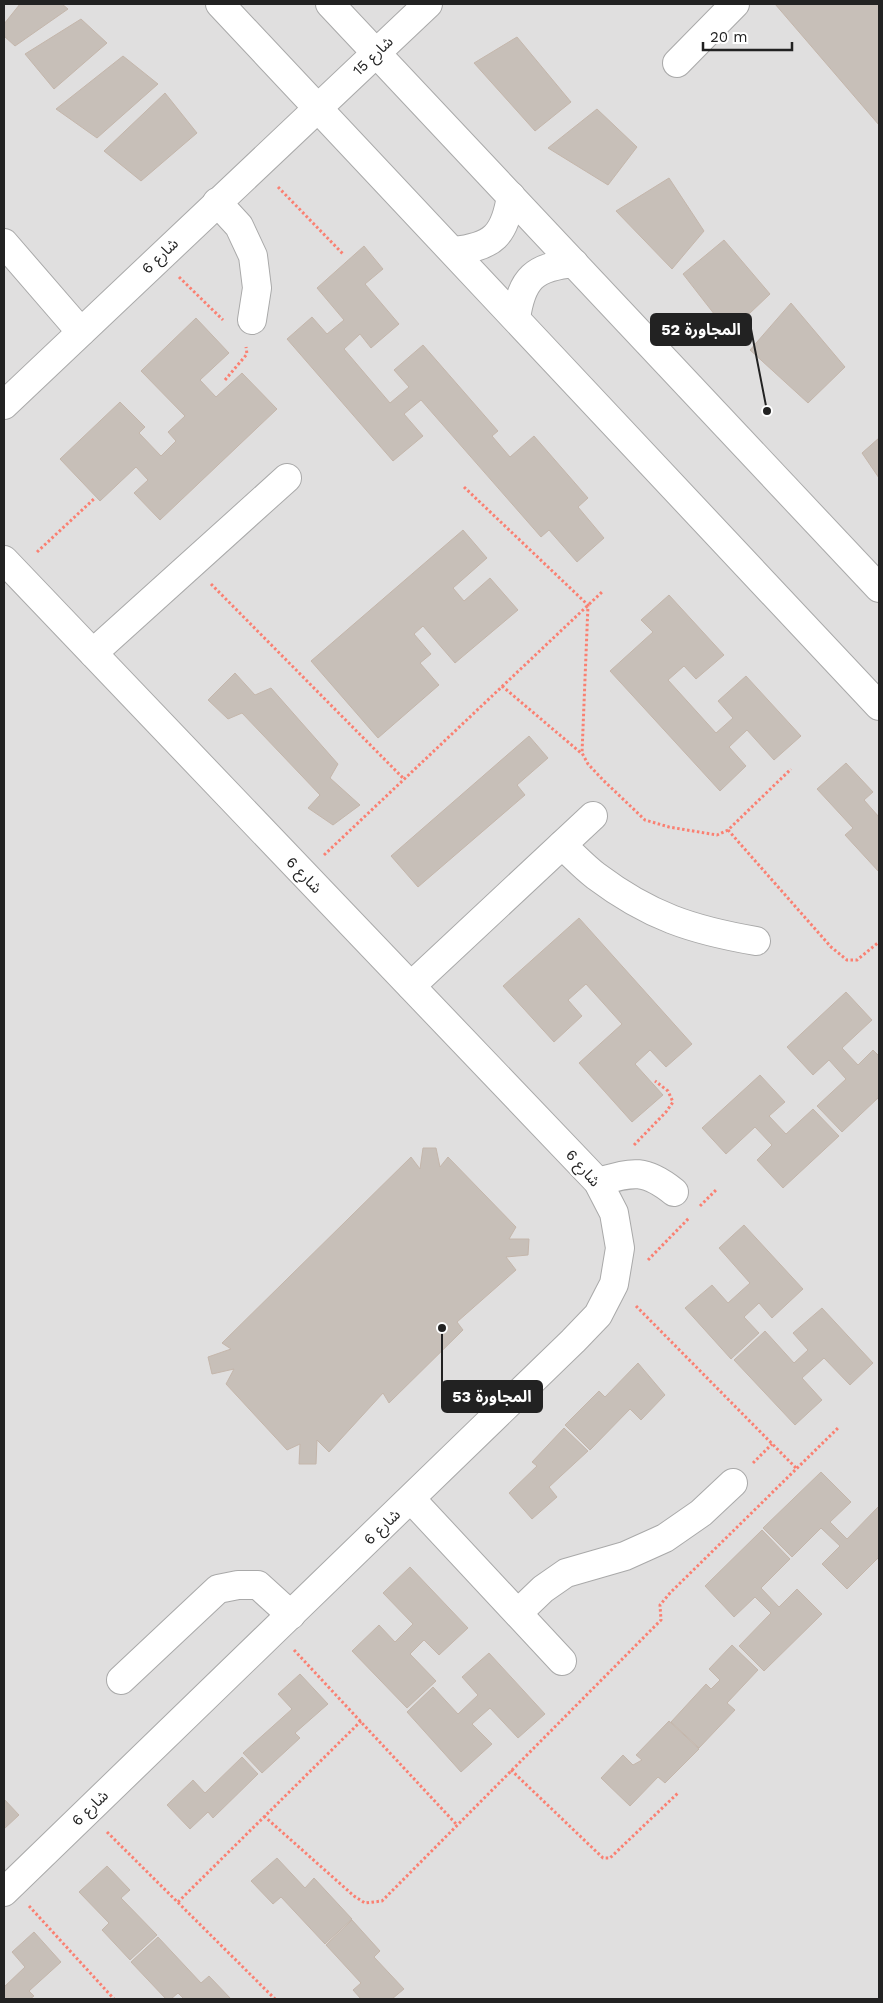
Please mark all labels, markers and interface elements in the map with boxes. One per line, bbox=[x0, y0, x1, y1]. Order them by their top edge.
scale bar bbox=[703, 20, 792, 52]
text: 20 m bbox=[710, 28, 748, 46]
street label: شارع 15 bbox=[349, 32, 399, 82]
street label: شارع 6 bbox=[138, 234, 184, 280]
callout: المجاورة 52 bbox=[651, 314, 751, 345]
text: المجاورة 52 bbox=[661, 320, 741, 339]
street label: شارع 6 bbox=[280, 853, 326, 899]
street label: شارع 6 bbox=[560, 1146, 604, 1192]
callout: المجاورة 53 bbox=[442, 1381, 542, 1412]
text: المجاورة 53 bbox=[452, 1387, 532, 1406]
street label: شارع 6 bbox=[360, 1505, 406, 1551]
street label: شارع 6 bbox=[68, 1786, 114, 1832]

